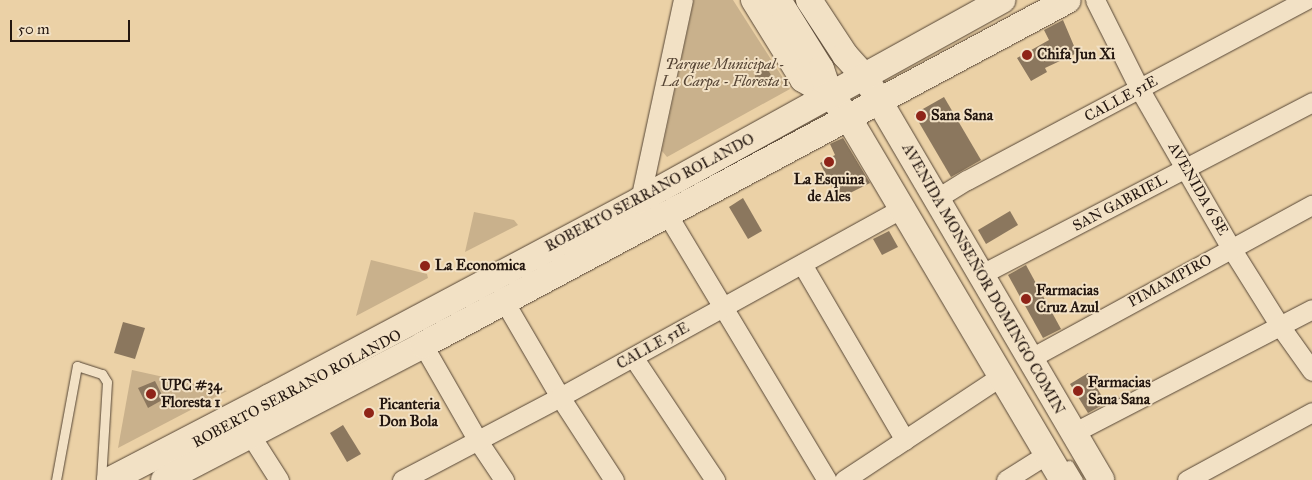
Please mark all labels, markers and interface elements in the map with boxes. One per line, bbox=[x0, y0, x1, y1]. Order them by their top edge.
scale bar bbox=[12, 10, 132, 42]
text: 50 m bbox=[18, 20, 50, 38]
place label: Chifa Jun Xi bbox=[1037, 46, 1115, 64]
marker: Chifa Jun Xi bbox=[1021, 49, 1033, 61]
park label: Parque Municipal - La Carpa - Floresta 1 bbox=[661, 55, 789, 90]
street label: CALLE 51E bbox=[1081, 72, 1161, 126]
place label: Sana Sana bbox=[931, 107, 993, 125]
marker: Sana Sana bbox=[915, 110, 927, 122]
street label: ROBERTO SERRANO ROLANDO bbox=[542, 130, 758, 256]
street label: AVENIDA 6 SE bbox=[1164, 139, 1232, 239]
street label: AVENIDA MONSEÑOR DOMINGO COMIN bbox=[898, 140, 1068, 418]
marker: La Esquina de Ales bbox=[823, 156, 835, 168]
place label: La Esquina de Ales bbox=[794, 170, 864, 205]
street label: SAN GABRIEL bbox=[1070, 171, 1170, 235]
street label: PIMAMPIRO bbox=[1125, 251, 1215, 311]
place label: La Economica bbox=[435, 257, 525, 275]
marker: La Economica bbox=[419, 260, 431, 272]
place label: Farmacias Cruz Azul bbox=[1036, 281, 1099, 316]
marker: Farmacias Cruz Azul bbox=[1020, 293, 1032, 305]
street label: CALLE 51E bbox=[614, 319, 692, 373]
street label: ROBERTO SERRANO ROLANDO bbox=[189, 326, 405, 452]
place label: Farmacias Sana Sana bbox=[1088, 373, 1151, 408]
place label: UPC #34 Floresta 1 bbox=[161, 376, 222, 411]
marker: Farmacias Sana Sana bbox=[1072, 385, 1084, 397]
marker: UPC #34 Floresta 1 bbox=[145, 388, 157, 400]
place label: Picanteria Don Bola bbox=[379, 395, 440, 430]
marker: Picanteria Don Bola bbox=[363, 407, 375, 419]

